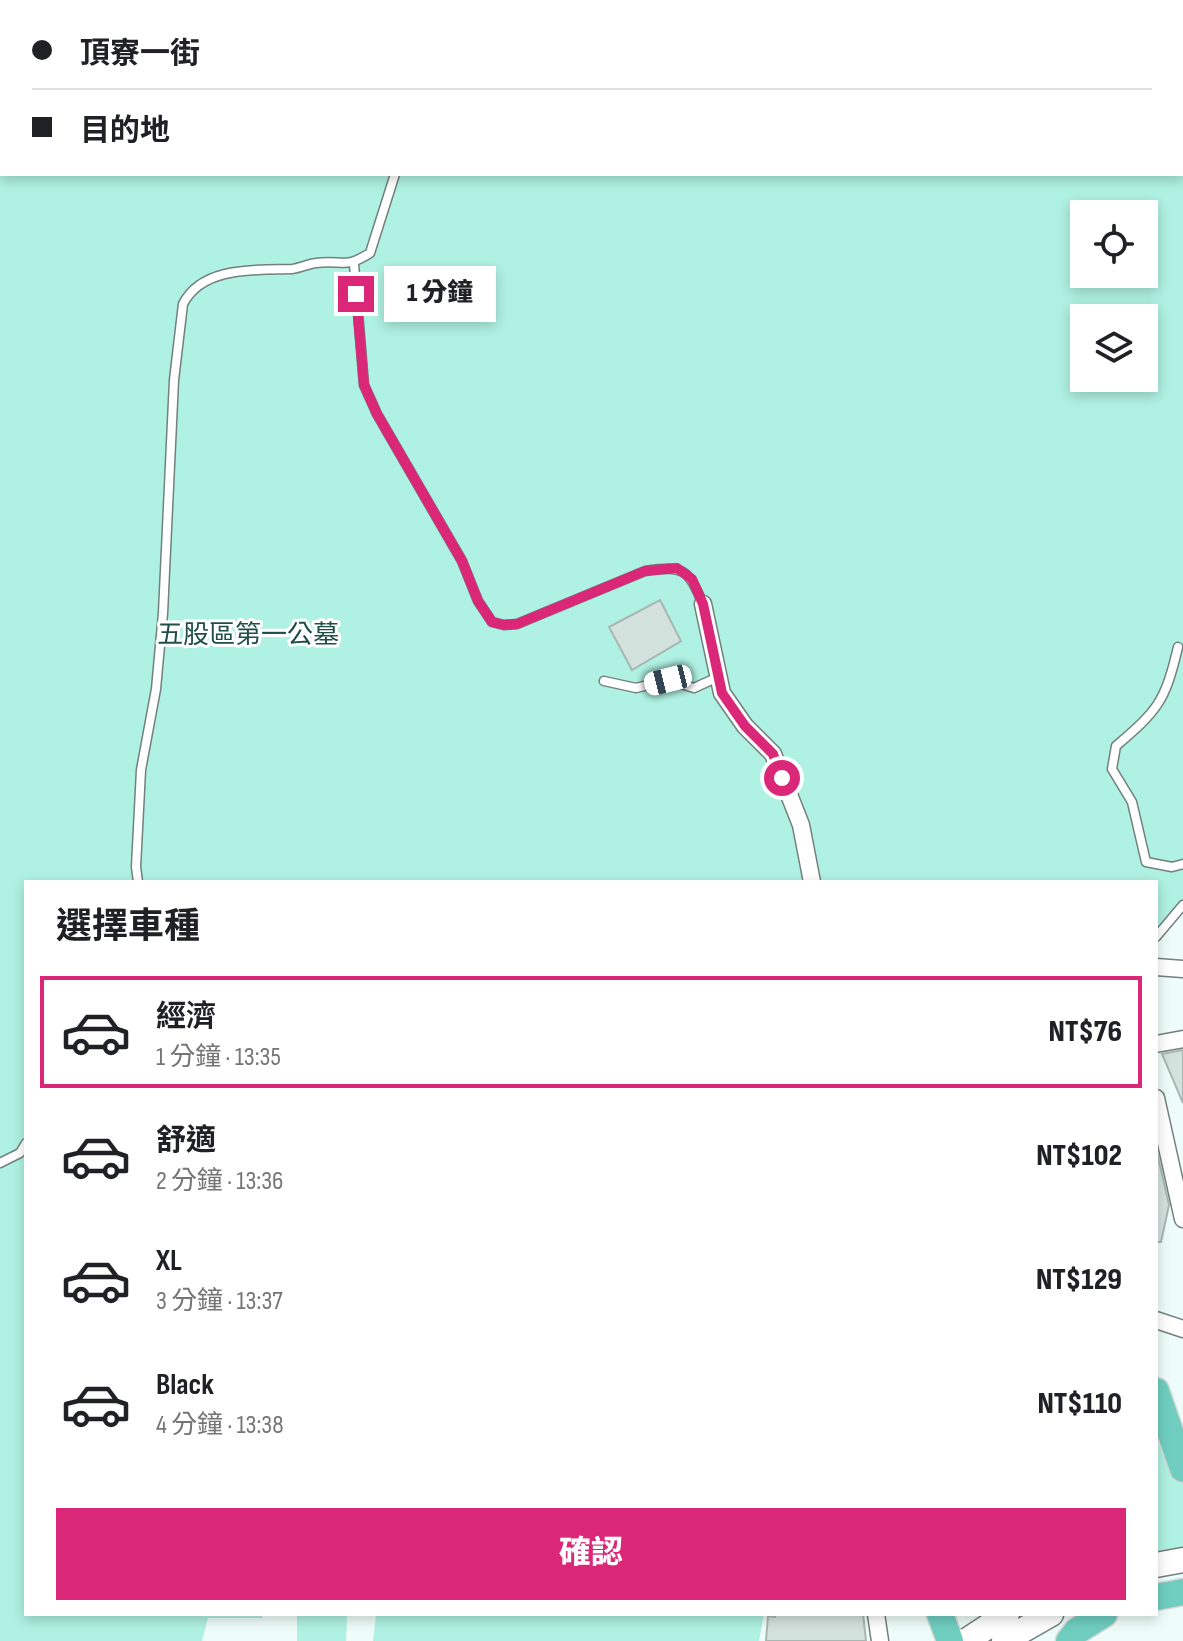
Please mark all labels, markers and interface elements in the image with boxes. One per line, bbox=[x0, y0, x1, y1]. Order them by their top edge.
text: 頂寮一街 bbox=[80, 36, 200, 72]
text: 目的地 bbox=[80, 113, 170, 149]
map controls bbox=[1070, 200, 1158, 392]
button: locate bbox=[1070, 200, 1158, 288]
callout: 1 分鐘 bbox=[384, 266, 496, 322]
route end bbox=[338, 276, 374, 312]
text: 1 分鐘 bbox=[407, 278, 473, 309]
button: layers bbox=[1070, 304, 1158, 392]
park label: 五股區第一公墓 bbox=[157, 620, 339, 651]
car bbox=[642, 663, 694, 697]
route start bbox=[764, 760, 800, 796]
text: 選擇車種 bbox=[56, 906, 200, 949]
icon: car bbox=[60, 996, 132, 1068]
text: 經濟 bbox=[156, 999, 216, 1035]
text: NT$76 bbox=[1049, 1014, 1122, 1050]
text: 1 分鐘 · 13:35 bbox=[156, 1042, 281, 1073]
icon: car bbox=[60, 1120, 132, 1192]
text: 舒適 bbox=[156, 1123, 216, 1159]
text: NT$102 bbox=[1036, 1138, 1122, 1174]
text: 2 分鐘 · 13:36 bbox=[156, 1166, 283, 1197]
text: XL bbox=[156, 1243, 182, 1279]
icon: car bbox=[60, 1244, 132, 1316]
text: NT$129 bbox=[1036, 1262, 1122, 1298]
text: 3 分鐘 · 13:37 bbox=[156, 1286, 283, 1317]
text: Black bbox=[156, 1367, 214, 1403]
icon: car bbox=[60, 1368, 132, 1440]
text: NT$110 bbox=[1037, 1386, 1122, 1422]
text: 4 分鐘 · 13:38 bbox=[156, 1410, 284, 1441]
button: 確認 bbox=[56, 1508, 1126, 1600]

